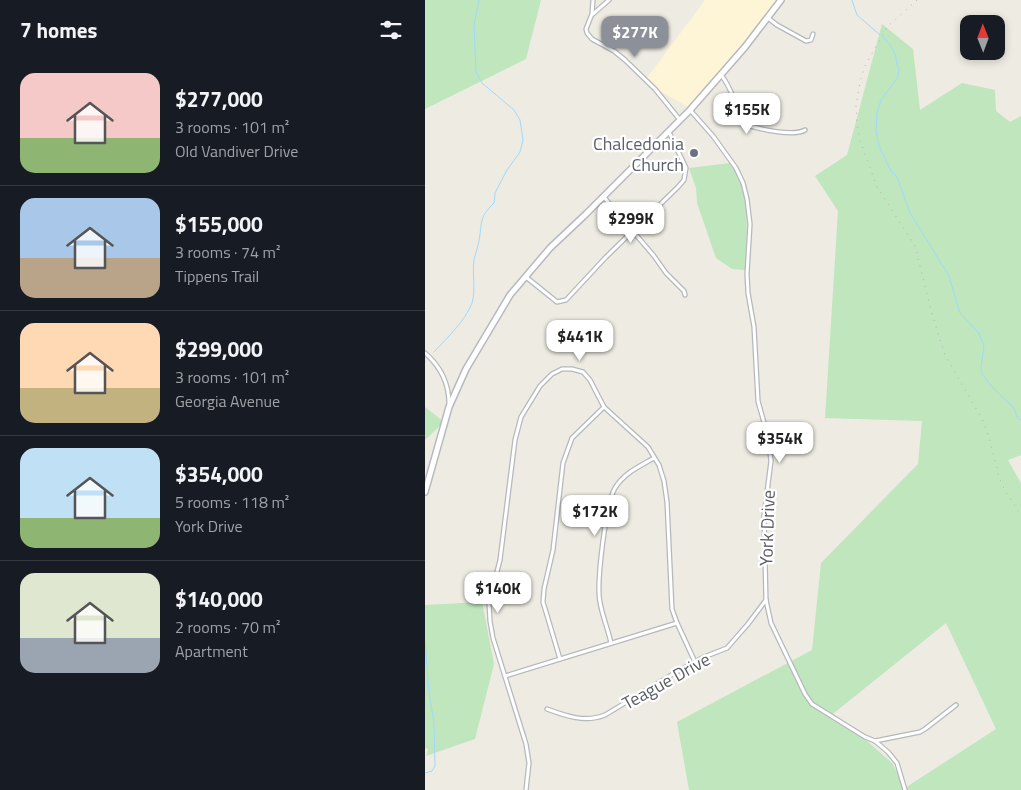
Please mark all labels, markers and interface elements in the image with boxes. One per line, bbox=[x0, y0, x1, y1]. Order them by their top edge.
text: 7 homes bbox=[20, 14, 97, 46]
pin: $277K bbox=[600, 15, 670, 58]
north arrow bbox=[960, 15, 1005, 60]
map controls bbox=[960, 15, 1005, 60]
icon: filters bbox=[377, 16, 405, 44]
text: $277K bbox=[612, 20, 658, 44]
text: $277,000 bbox=[175, 83, 263, 115]
pin: $155K bbox=[712, 92, 782, 135]
icon: home bbox=[60, 93, 120, 153]
text: $155K bbox=[724, 97, 770, 121]
text: 3 rooms · 101 m² bbox=[175, 115, 289, 139]
place label: Chalcedonia Church bbox=[593, 130, 684, 178]
text: Old Vandiver Drive bbox=[175, 139, 298, 163]
marker: Chalcedonia Church bbox=[688, 147, 700, 159]
pin: $299K bbox=[596, 202, 666, 244]
text: $299K bbox=[608, 206, 654, 230]
text: $155,000 bbox=[175, 208, 263, 240]
icon: home bbox=[60, 218, 120, 278]
text: 3 rooms · 74 m² bbox=[175, 240, 280, 264]
text: Tippens Trail bbox=[175, 264, 259, 288]
pin: $441K bbox=[545, 320, 615, 362]
text: $441K bbox=[557, 324, 603, 348]
text: $299,000 bbox=[175, 333, 263, 365]
icon: home bbox=[60, 343, 120, 403]
text: 3 rooms · 101 m² bbox=[175, 365, 289, 389]
text: Georgia Avenue bbox=[175, 389, 280, 413]
pin: $354K bbox=[745, 422, 815, 464]
text: $354K bbox=[757, 426, 803, 450]
text: $354,000 bbox=[175, 458, 263, 490]
icon: home bbox=[60, 468, 120, 528]
street label: York Drive bbox=[752, 489, 782, 567]
text: 5 rooms · 118 m² bbox=[175, 490, 289, 514]
pin: $172K bbox=[560, 494, 630, 537]
text: $172K bbox=[572, 499, 618, 523]
text: York Drive bbox=[175, 514, 243, 538]
pin: $140K bbox=[463, 572, 533, 614]
text: $140K bbox=[475, 576, 521, 600]
text: $140,000 bbox=[175, 583, 263, 615]
icon: home bbox=[60, 593, 120, 653]
text: 2 rooms · 70 m² bbox=[175, 615, 280, 639]
text: Apartment bbox=[175, 639, 248, 663]
street label: Teague Drive bbox=[617, 646, 715, 716]

